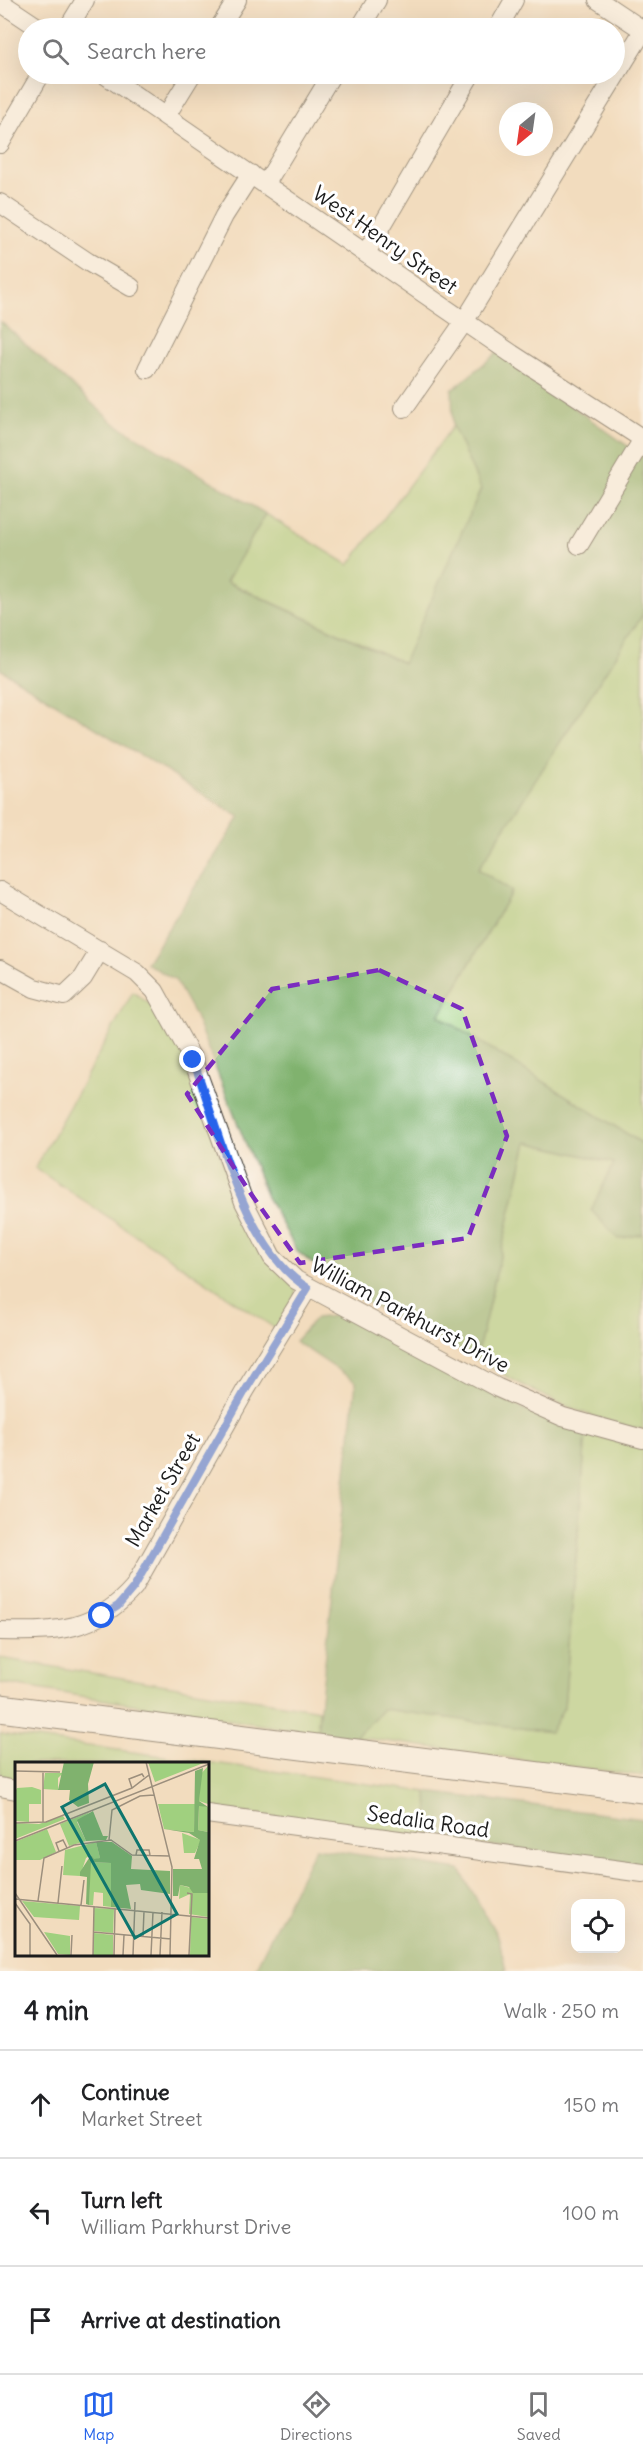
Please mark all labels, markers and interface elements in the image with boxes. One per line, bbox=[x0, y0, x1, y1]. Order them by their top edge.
search box bbox=[18, 18, 625, 84]
icon: search bbox=[39, 35, 72, 68]
text: Search here bbox=[87, 37, 206, 65]
north arrow bbox=[499, 102, 553, 156]
street label: West Henry Street bbox=[307, 179, 463, 300]
route end bbox=[179, 1046, 205, 1072]
street label: William Parkhurst Drive bbox=[306, 1251, 514, 1378]
street label: Market Street bbox=[119, 1428, 206, 1552]
route start bbox=[88, 1602, 114, 1628]
inset map bbox=[15, 1762, 208, 1956]
street label: Sedalia Road bbox=[365, 1800, 491, 1843]
map controls bbox=[571, 1899, 625, 1953]
button: locate bbox=[571, 1899, 625, 1953]
text: 4 min bbox=[24, 1994, 89, 2027]
text: Walk · 250 m bbox=[504, 1998, 619, 2023]
text: Continue bbox=[81, 2078, 170, 2106]
icon: ahead bbox=[24, 2088, 57, 2121]
text: 150 m bbox=[564, 2092, 619, 2117]
text: Market Street bbox=[81, 2106, 202, 2131]
text: Turn left bbox=[81, 2186, 162, 2214]
icon: left bbox=[24, 2196, 57, 2229]
text: 100 m bbox=[562, 2200, 619, 2225]
text: William Parkhurst Drive bbox=[81, 2214, 291, 2239]
icon: arrive bbox=[24, 2304, 57, 2337]
text: Arrive at destination bbox=[81, 2306, 281, 2334]
tab: Map bbox=[82, 2388, 115, 2444]
tab: Directions bbox=[280, 2388, 352, 2444]
tab: Saved bbox=[517, 2388, 561, 2444]

